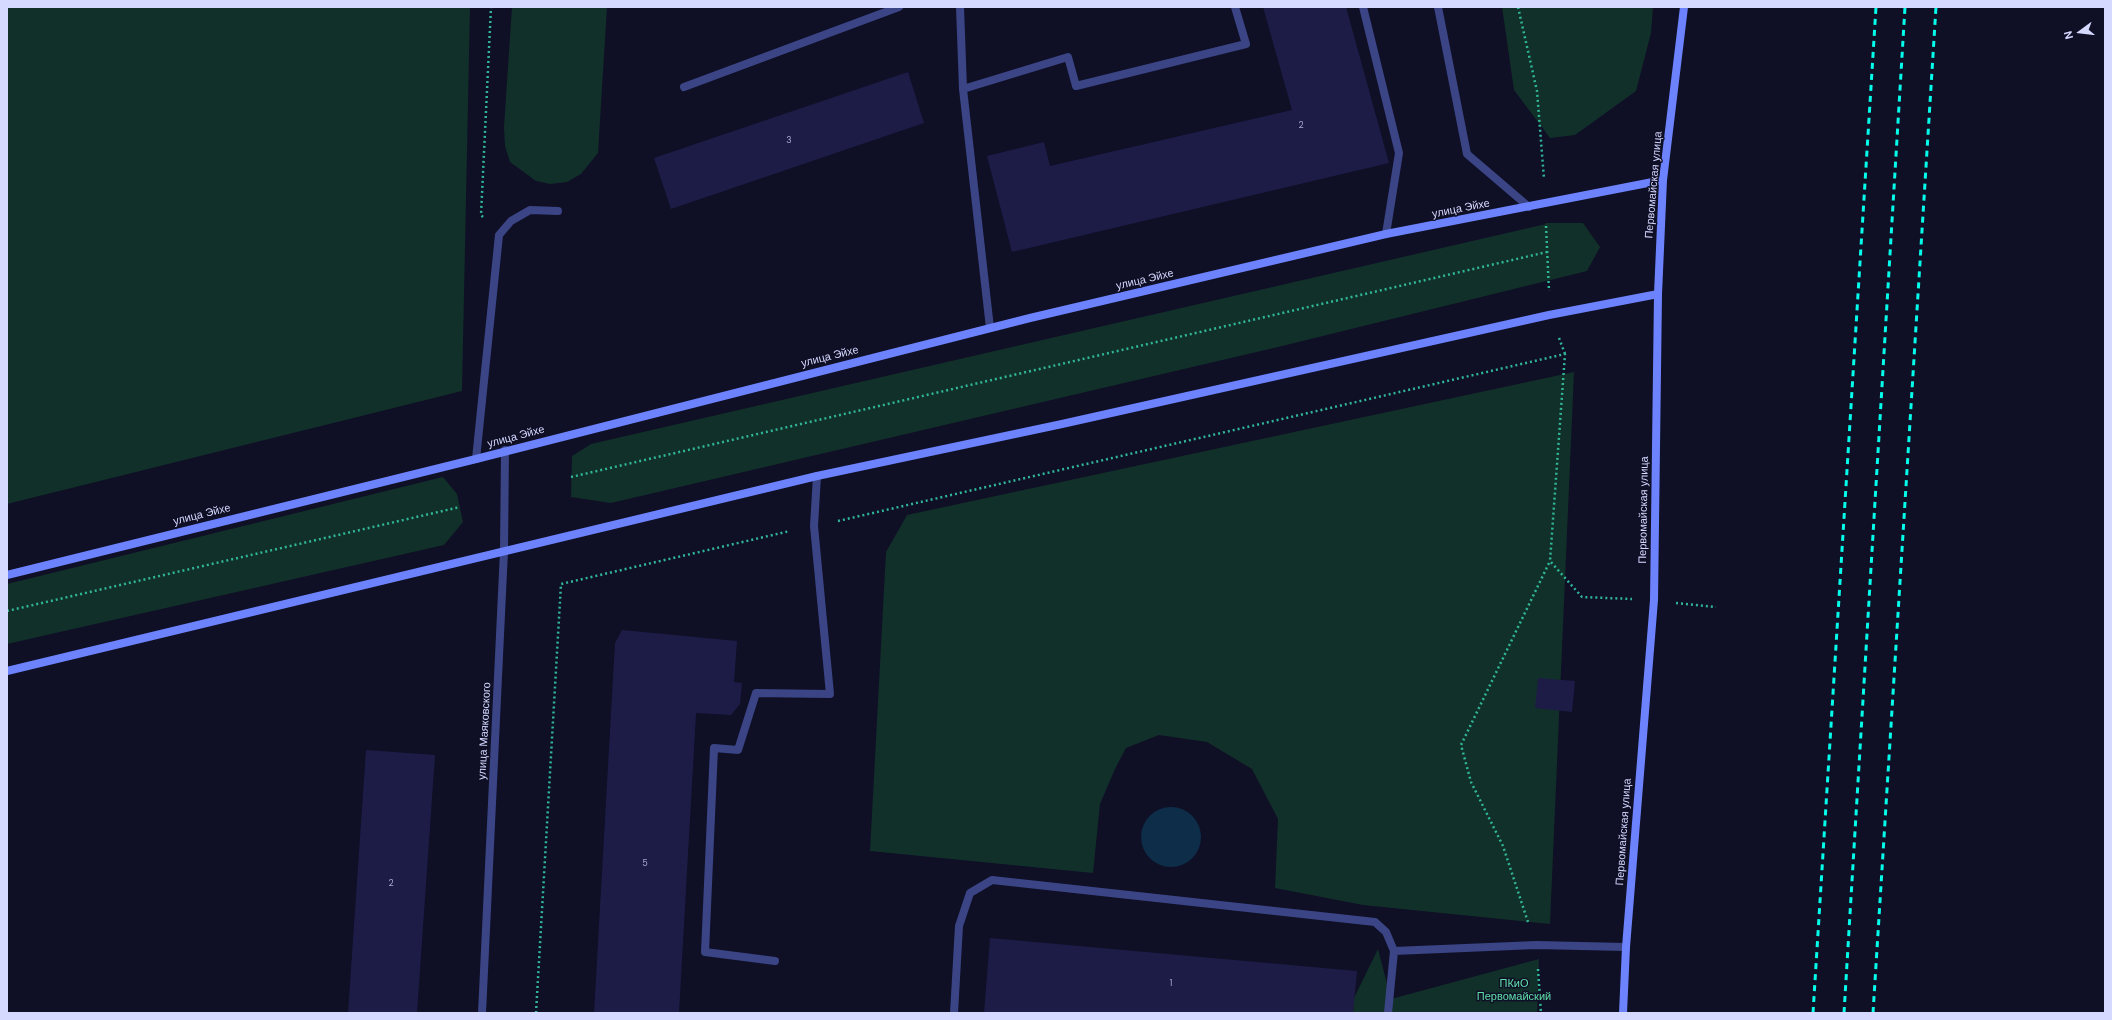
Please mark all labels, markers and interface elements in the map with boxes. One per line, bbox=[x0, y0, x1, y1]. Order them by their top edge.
north arrow bbox=[2060, 12, 2100, 52]
text: N bbox=[2061, 29, 2076, 41]
house number: 2 bbox=[1298, 121, 1304, 131]
street label: Первомайская улица bbox=[1643, 131, 1665, 239]
house number: 3 bbox=[786, 136, 792, 146]
street label: улица Эйхе bbox=[1431, 197, 1491, 221]
street label: улица Эйхе bbox=[1115, 267, 1175, 293]
street label: улица Эйхе bbox=[800, 343, 860, 371]
street label: улица Эйхе bbox=[486, 423, 546, 451]
street label: Первомайская улица bbox=[1636, 456, 1652, 564]
street label: улица Эйхе bbox=[172, 501, 232, 529]
street label: улица Маяковского bbox=[476, 682, 494, 780]
street label: Первомайская улица bbox=[1614, 778, 1634, 886]
house number: 5 bbox=[642, 859, 648, 869]
house number: 2 bbox=[388, 879, 394, 889]
park label: ПКиО Первомайский bbox=[1477, 977, 1551, 1003]
house number: 1 bbox=[1170, 979, 1172, 989]

